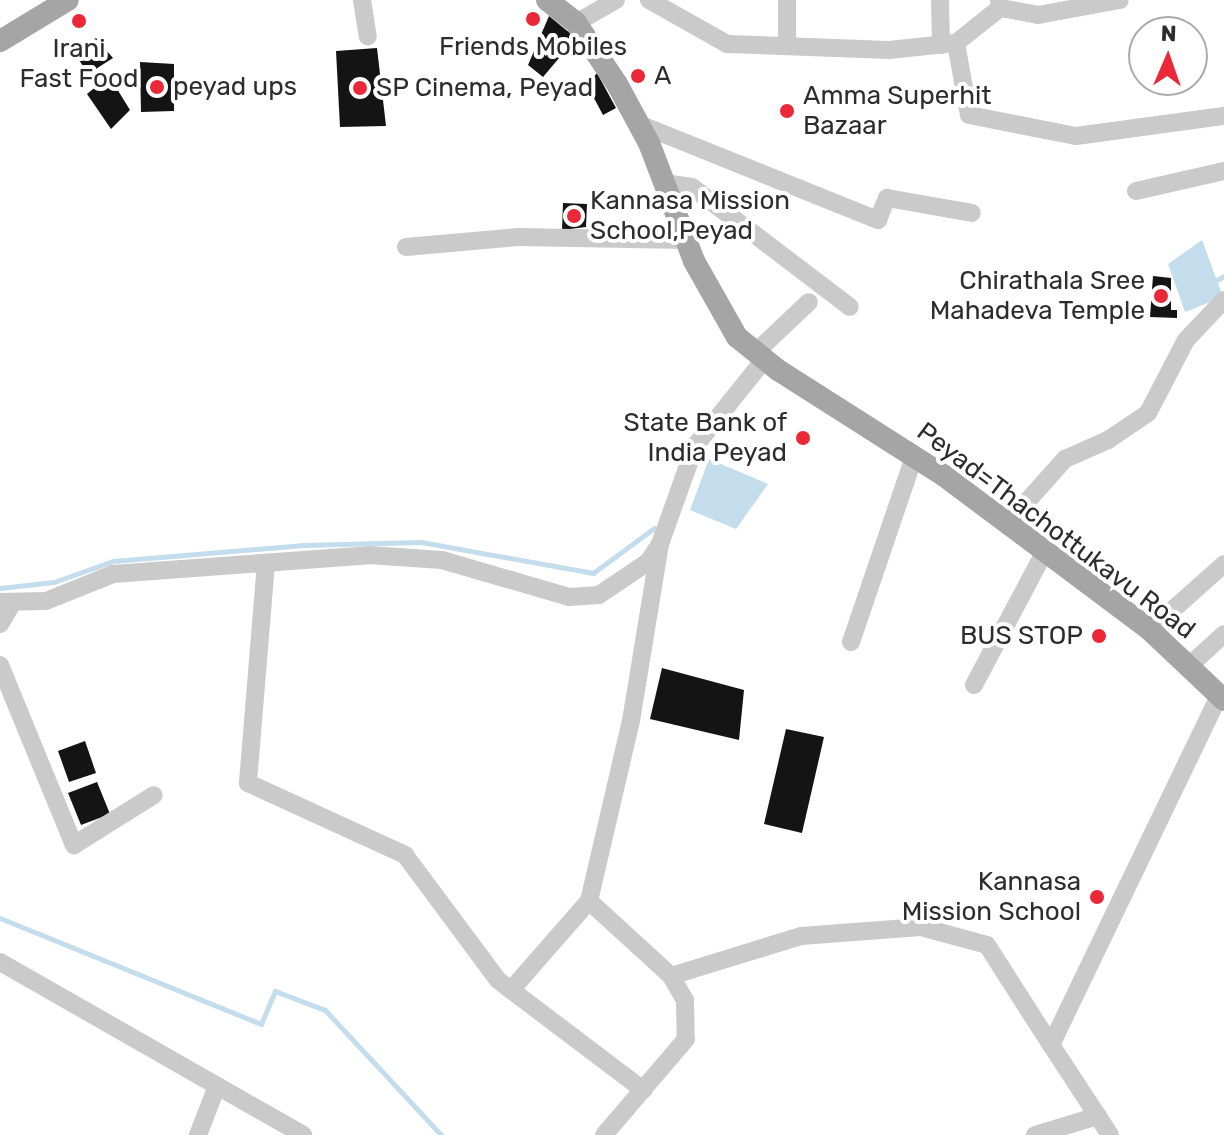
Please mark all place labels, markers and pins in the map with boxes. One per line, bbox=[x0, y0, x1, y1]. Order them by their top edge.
marker: Friends Mobiles bbox=[524, 10, 542, 28]
marker: Irani Fast Food bbox=[70, 12, 88, 30]
place label: Friends Mobiles bbox=[439, 31, 627, 63]
place label: Irani Fast Food bbox=[20, 33, 138, 94]
place label: A bbox=[654, 60, 671, 92]
marker: A bbox=[629, 67, 647, 85]
place label: peyad ups bbox=[173, 71, 297, 103]
place label: SP Cinema, Peyad bbox=[376, 72, 594, 104]
marker: peyad ups bbox=[148, 78, 166, 96]
marker: SP Cinema, Peyad bbox=[351, 79, 369, 97]
place label: Amma Superhit Bazaar bbox=[803, 80, 991, 142]
marker: Amma Superhit Bazaar bbox=[778, 102, 796, 120]
place label: Kannasa Mission School,Peyad bbox=[590, 185, 790, 246]
marker: Kannasa Mission School,Peyad bbox=[565, 207, 583, 225]
place label: Chirathala Sree Mahadeva Temple bbox=[929, 265, 1145, 326]
marker: Chirathala Sree Mahadeva Temple bbox=[1152, 287, 1170, 305]
place label: State Bank of India Peyad bbox=[623, 407, 787, 468]
marker: State Bank of India Peyad bbox=[794, 429, 812, 447]
place label: BUS STOP bbox=[960, 620, 1083, 652]
marker: BUS STOP bbox=[1090, 627, 1108, 645]
place label: Kannasa Mission School bbox=[902, 866, 1081, 928]
marker: Kannasa Mission School bbox=[1088, 888, 1106, 906]

